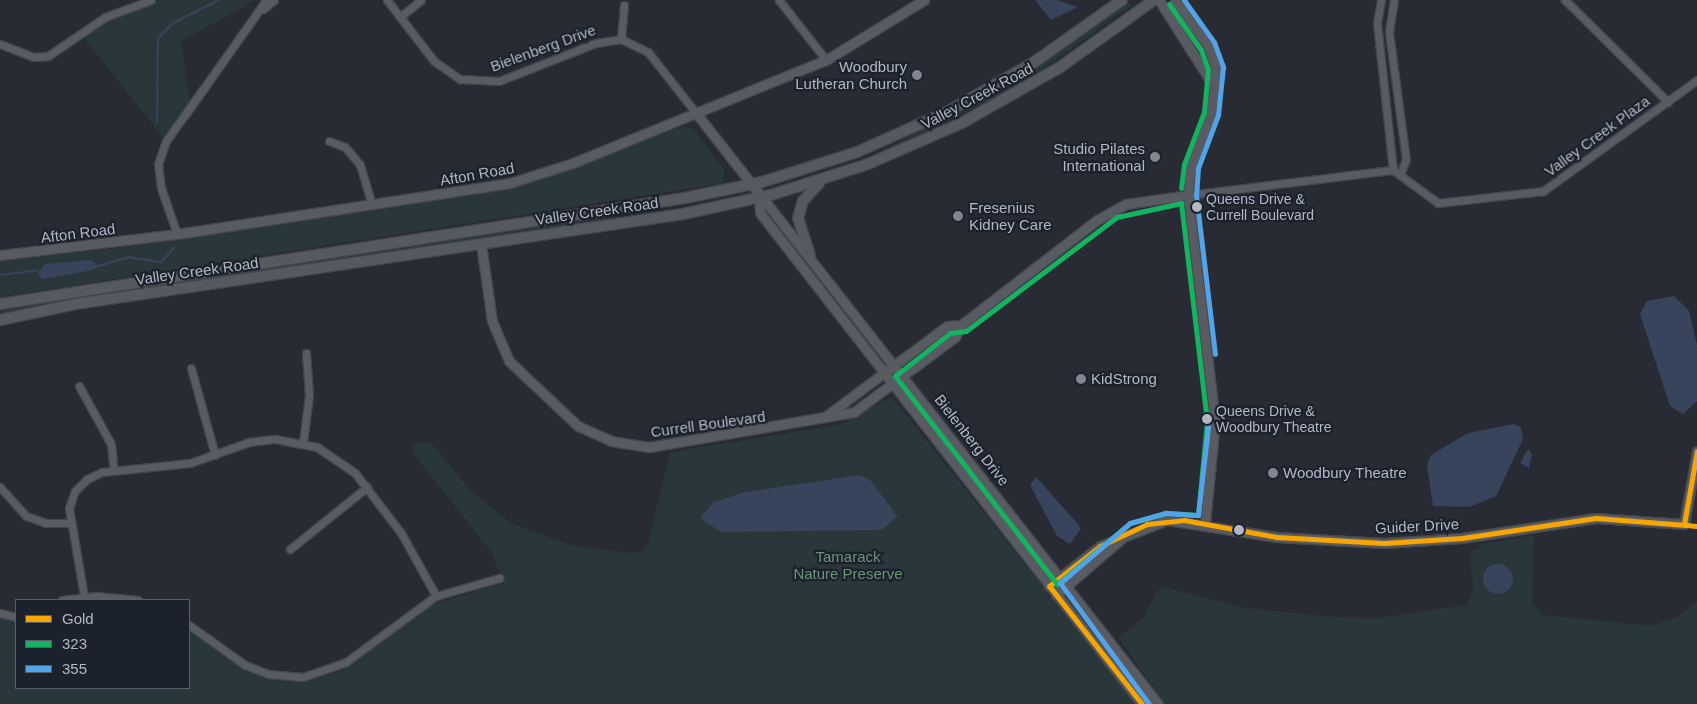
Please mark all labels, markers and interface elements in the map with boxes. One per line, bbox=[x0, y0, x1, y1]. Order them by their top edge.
street label: Bielenberg Drive bbox=[488, 21, 598, 75]
place label: Woodbury Lutheran Church bbox=[795, 57, 907, 92]
street label: Valley Creek Road bbox=[918, 59, 1036, 133]
marker: Woodbury Lutheran Church bbox=[911, 69, 923, 81]
street label: Valley Creek Plaza bbox=[1541, 92, 1653, 180]
place label: Studio Pilates International bbox=[1053, 139, 1145, 174]
marker: Studio Pilates International bbox=[1149, 151, 1161, 163]
street label: Afton Road bbox=[438, 159, 516, 189]
place label: Queens Drive & Currell Boulevard bbox=[1206, 191, 1314, 223]
street label: Valley Creek Road bbox=[534, 193, 660, 229]
place label: Fresenius Kidney Care bbox=[969, 198, 1052, 233]
marker: Queens Drive & Currell Boulevard bbox=[1192, 202, 1202, 212]
marker: Fresenius Kidney Care bbox=[951, 209, 965, 223]
street label: Afton Road bbox=[40, 219, 116, 247]
street label: Valley Creek Road bbox=[134, 253, 260, 289]
place label: KidStrong bbox=[1091, 370, 1157, 388]
marker: KidStrong bbox=[1075, 373, 1087, 385]
street label: Bielenberg Drive bbox=[931, 391, 1013, 489]
place label: Queens Drive & Woodbury Theatre bbox=[1216, 403, 1332, 436]
street label: Currell Boulevard bbox=[649, 407, 767, 441]
marker: Queens Drive & Woodbury Theatre bbox=[1202, 414, 1212, 424]
place label: Woodbury Theatre bbox=[1283, 464, 1407, 482]
marker: Woodbury Theatre bbox=[1267, 467, 1279, 479]
street label: Guider Drive bbox=[1374, 515, 1460, 537]
unlabelled marker bbox=[1234, 525, 1244, 535]
park label: Tamarack Nature Preserve bbox=[793, 547, 903, 582]
legend bbox=[15, 599, 190, 689]
text: Gold bbox=[62, 610, 94, 627]
text: 323 bbox=[62, 635, 87, 652]
text: 355 bbox=[62, 660, 87, 677]

